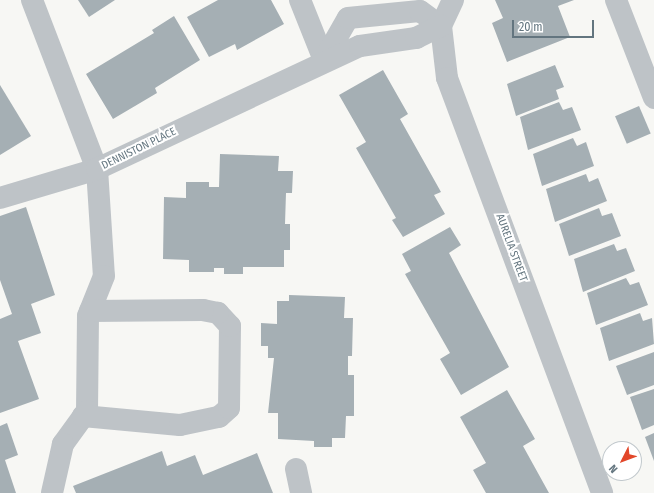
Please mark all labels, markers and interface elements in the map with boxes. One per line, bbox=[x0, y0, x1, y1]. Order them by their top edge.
scale bar bbox=[514, 12, 596, 38]
text: 20 m bbox=[519, 20, 543, 34]
street label: DENNISTON PLACE bbox=[100, 125, 178, 173]
street label: AURELIA STREET bbox=[493, 212, 529, 284]
north arrow bbox=[602, 441, 642, 481]
text: N bbox=[606, 462, 620, 475]

